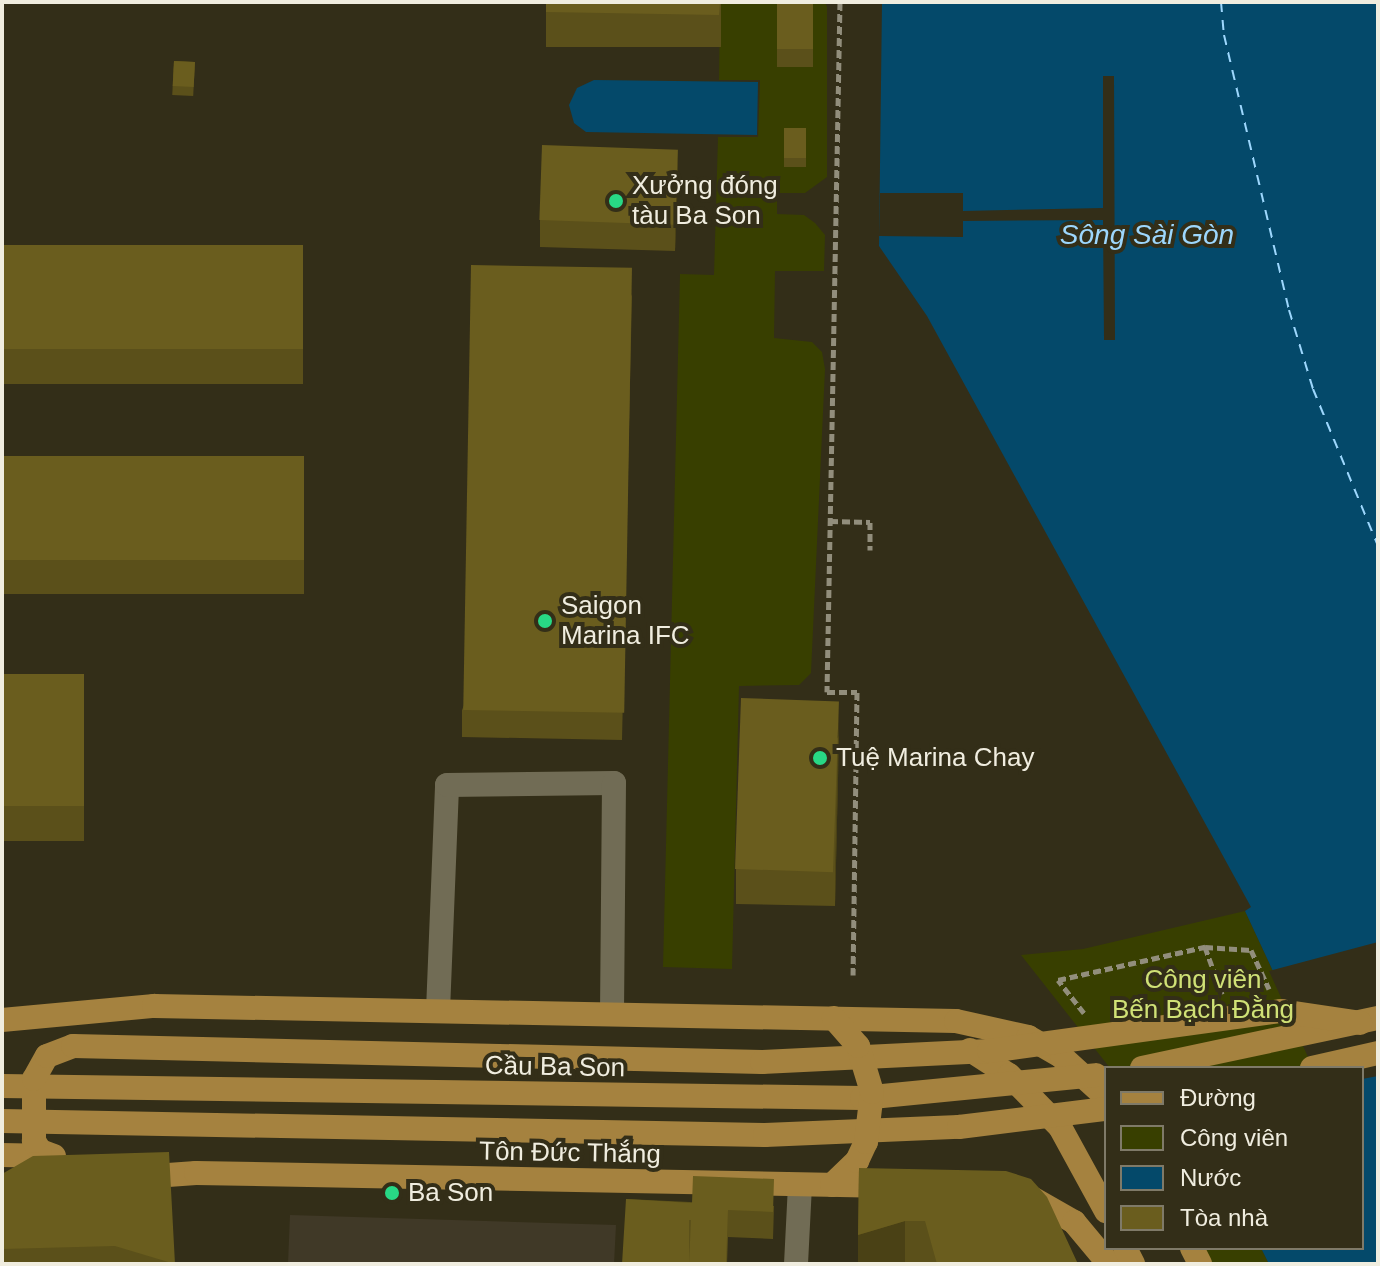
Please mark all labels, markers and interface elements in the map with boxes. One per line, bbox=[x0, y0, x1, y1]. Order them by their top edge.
place label: Xưởng đóng tàu Ba Son bbox=[632, 170, 778, 232]
marker: Xưởng đóng tàu Ba Son bbox=[607, 192, 625, 210]
water label: Sông Sài Gòn bbox=[1060, 218, 1234, 252]
place label: Saigon Marina IFC bbox=[561, 590, 690, 652]
marker: Saigon Marina IFC bbox=[536, 612, 554, 630]
place label: Tuệ Marina Chay bbox=[836, 742, 1034, 774]
marker: Tuệ Marina Chay bbox=[811, 749, 829, 767]
park label: Công viên Bến Bạch Đằng bbox=[1112, 964, 1294, 1026]
street label: Cầu Ba Son bbox=[485, 1050, 625, 1084]
legend bbox=[1104, 1066, 1364, 1250]
text: Đường bbox=[1180, 1084, 1256, 1111]
text: Công viên bbox=[1180, 1124, 1288, 1151]
street label: Tôn Đức Thắng bbox=[479, 1136, 661, 1170]
text: Nước bbox=[1180, 1164, 1241, 1191]
place label: Ba Son bbox=[408, 1177, 493, 1209]
marker: Ba Son bbox=[383, 1184, 401, 1202]
text: Tòa nhà bbox=[1180, 1204, 1268, 1231]

